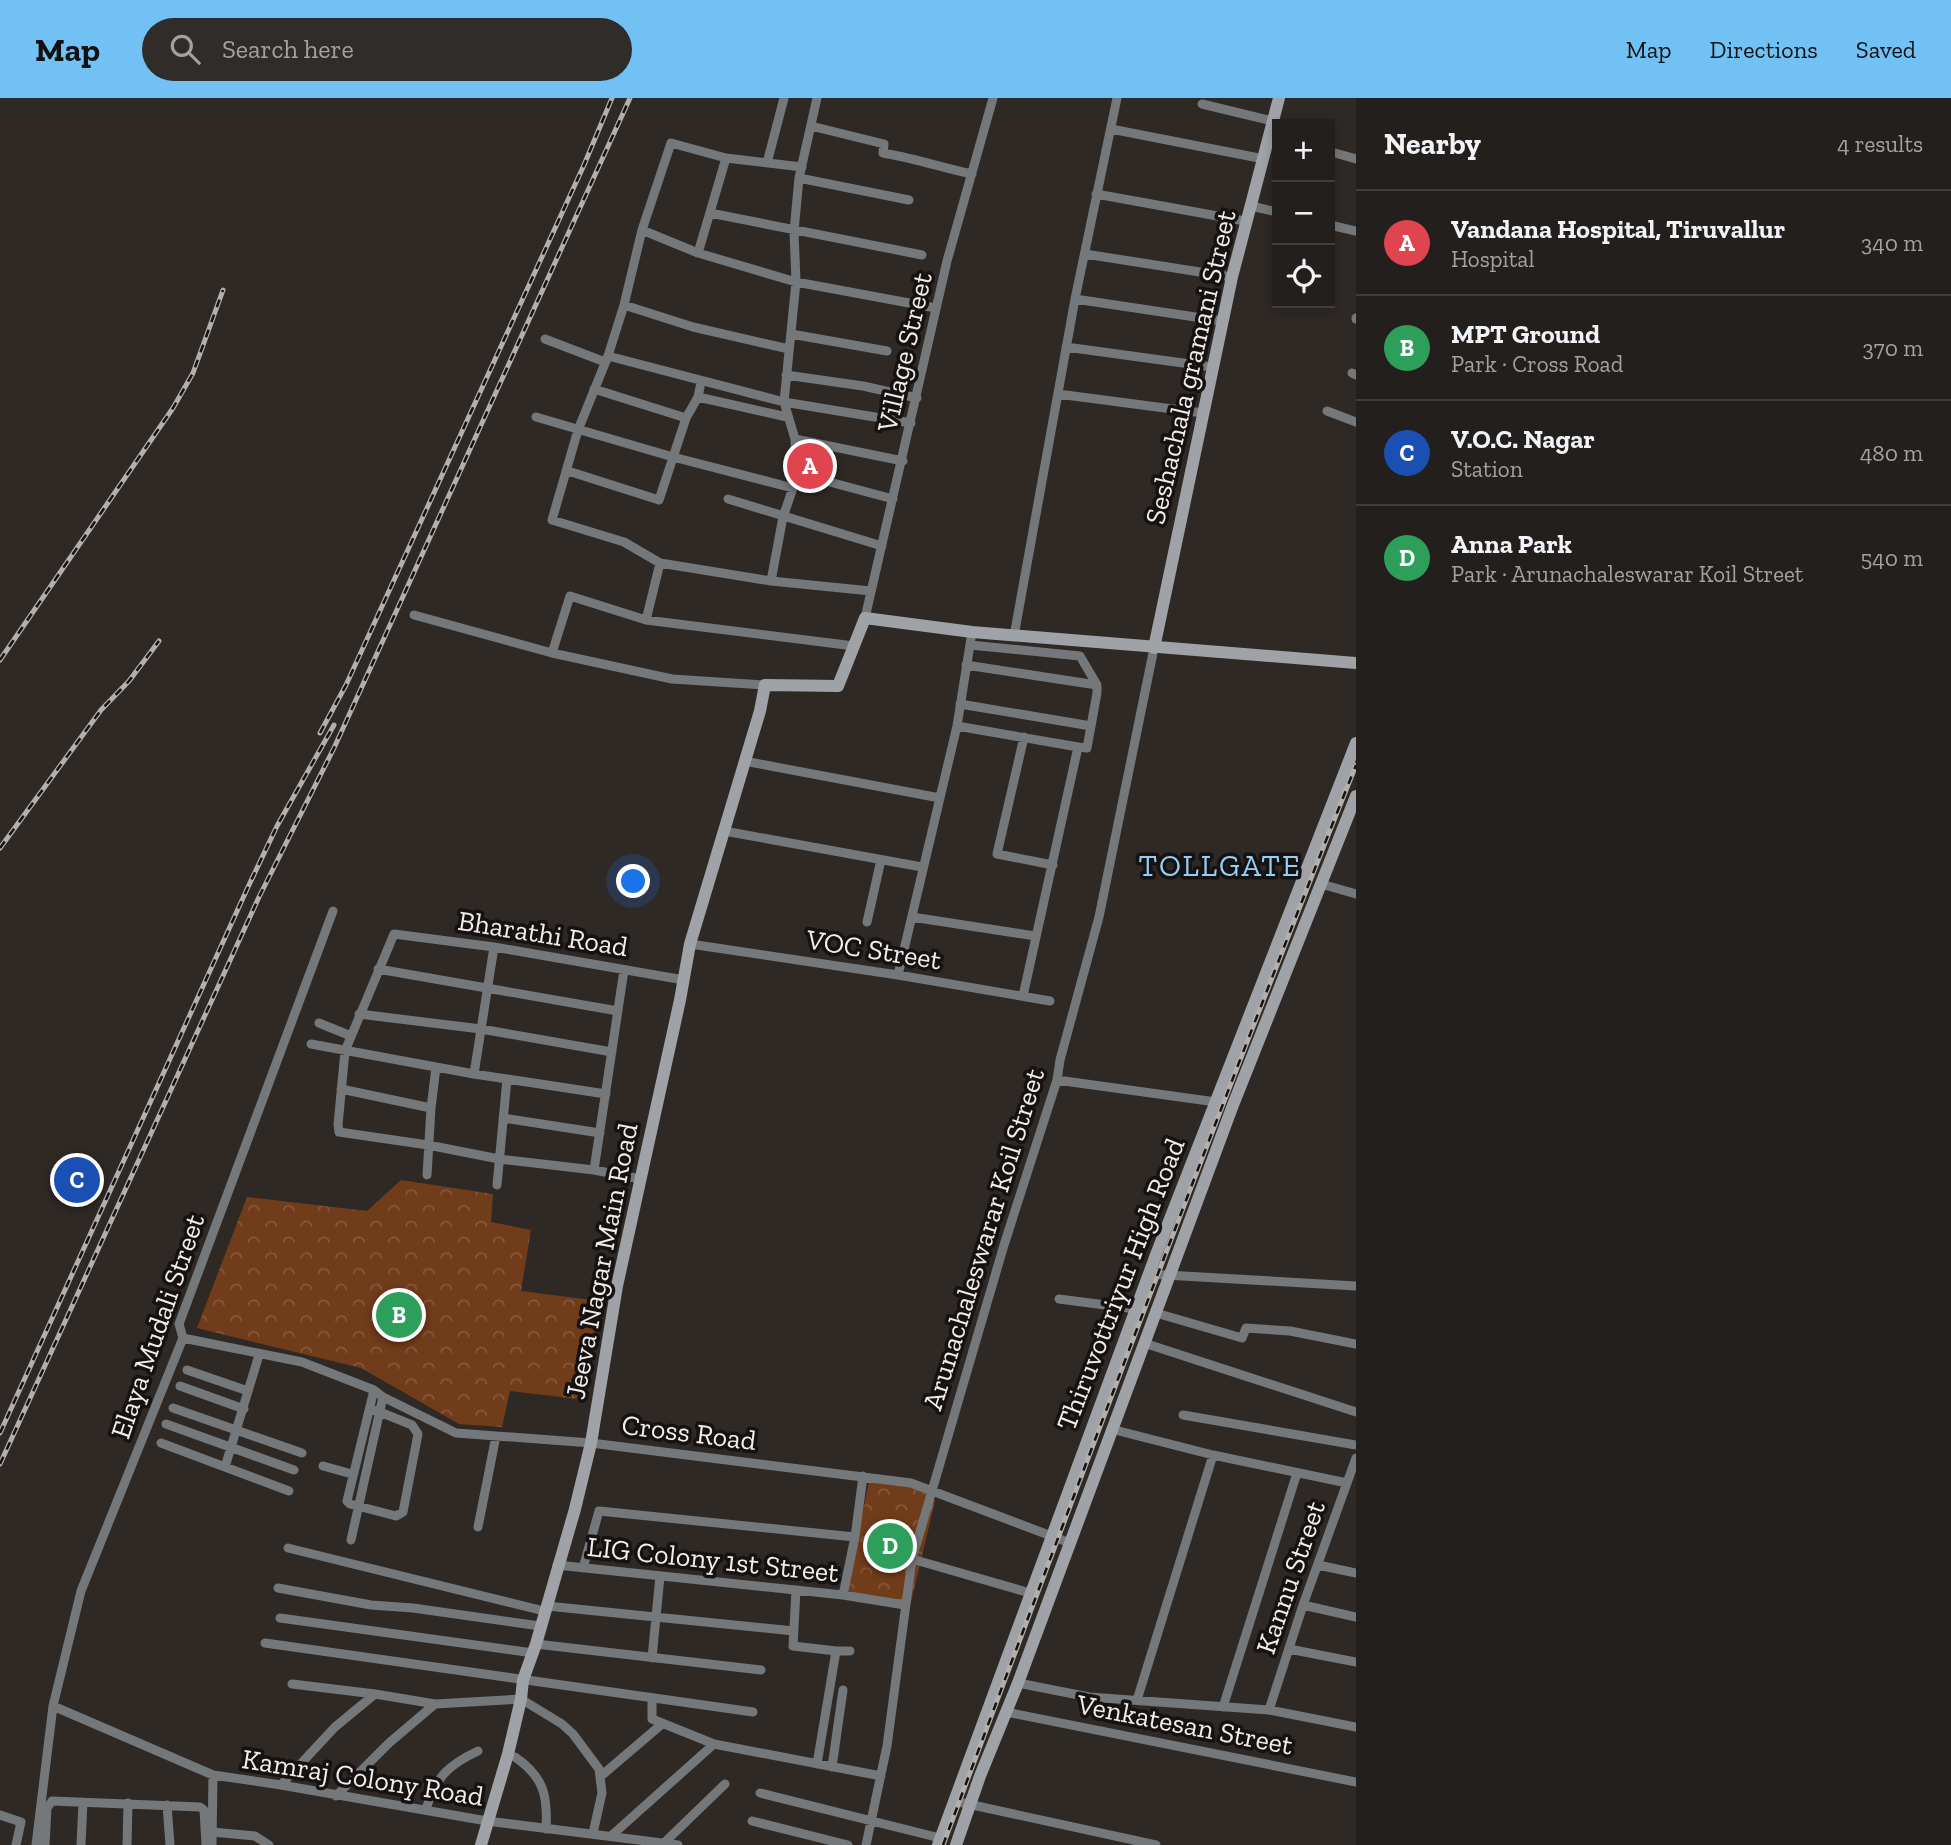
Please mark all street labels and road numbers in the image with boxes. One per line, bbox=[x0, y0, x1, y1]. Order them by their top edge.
street label: Seshachala gramani Street bbox=[1138, 206, 1243, 527]
street label: Village Street bbox=[870, 269, 939, 436]
street label: Bharathi Road bbox=[456, 904, 630, 963]
street label: VOC Street bbox=[803, 922, 944, 977]
street label: Arunachaleswarar Koil Street bbox=[916, 1064, 1051, 1414]
street label: Jeeva Nagar Main Road bbox=[559, 1120, 644, 1402]
street label: Thiruvottriyur High Road bbox=[1049, 1134, 1191, 1435]
street label: Elaya Mudali Street bbox=[104, 1209, 212, 1443]
street label: Cross Road bbox=[620, 1408, 758, 1457]
street label: Kannu Street bbox=[1249, 1496, 1332, 1658]
street label: LIG Colony 1st Street bbox=[585, 1530, 841, 1589]
street label: Venkatesan Street bbox=[1073, 1687, 1296, 1762]
street label: Kamraj Colony Road bbox=[240, 1742, 486, 1813]

